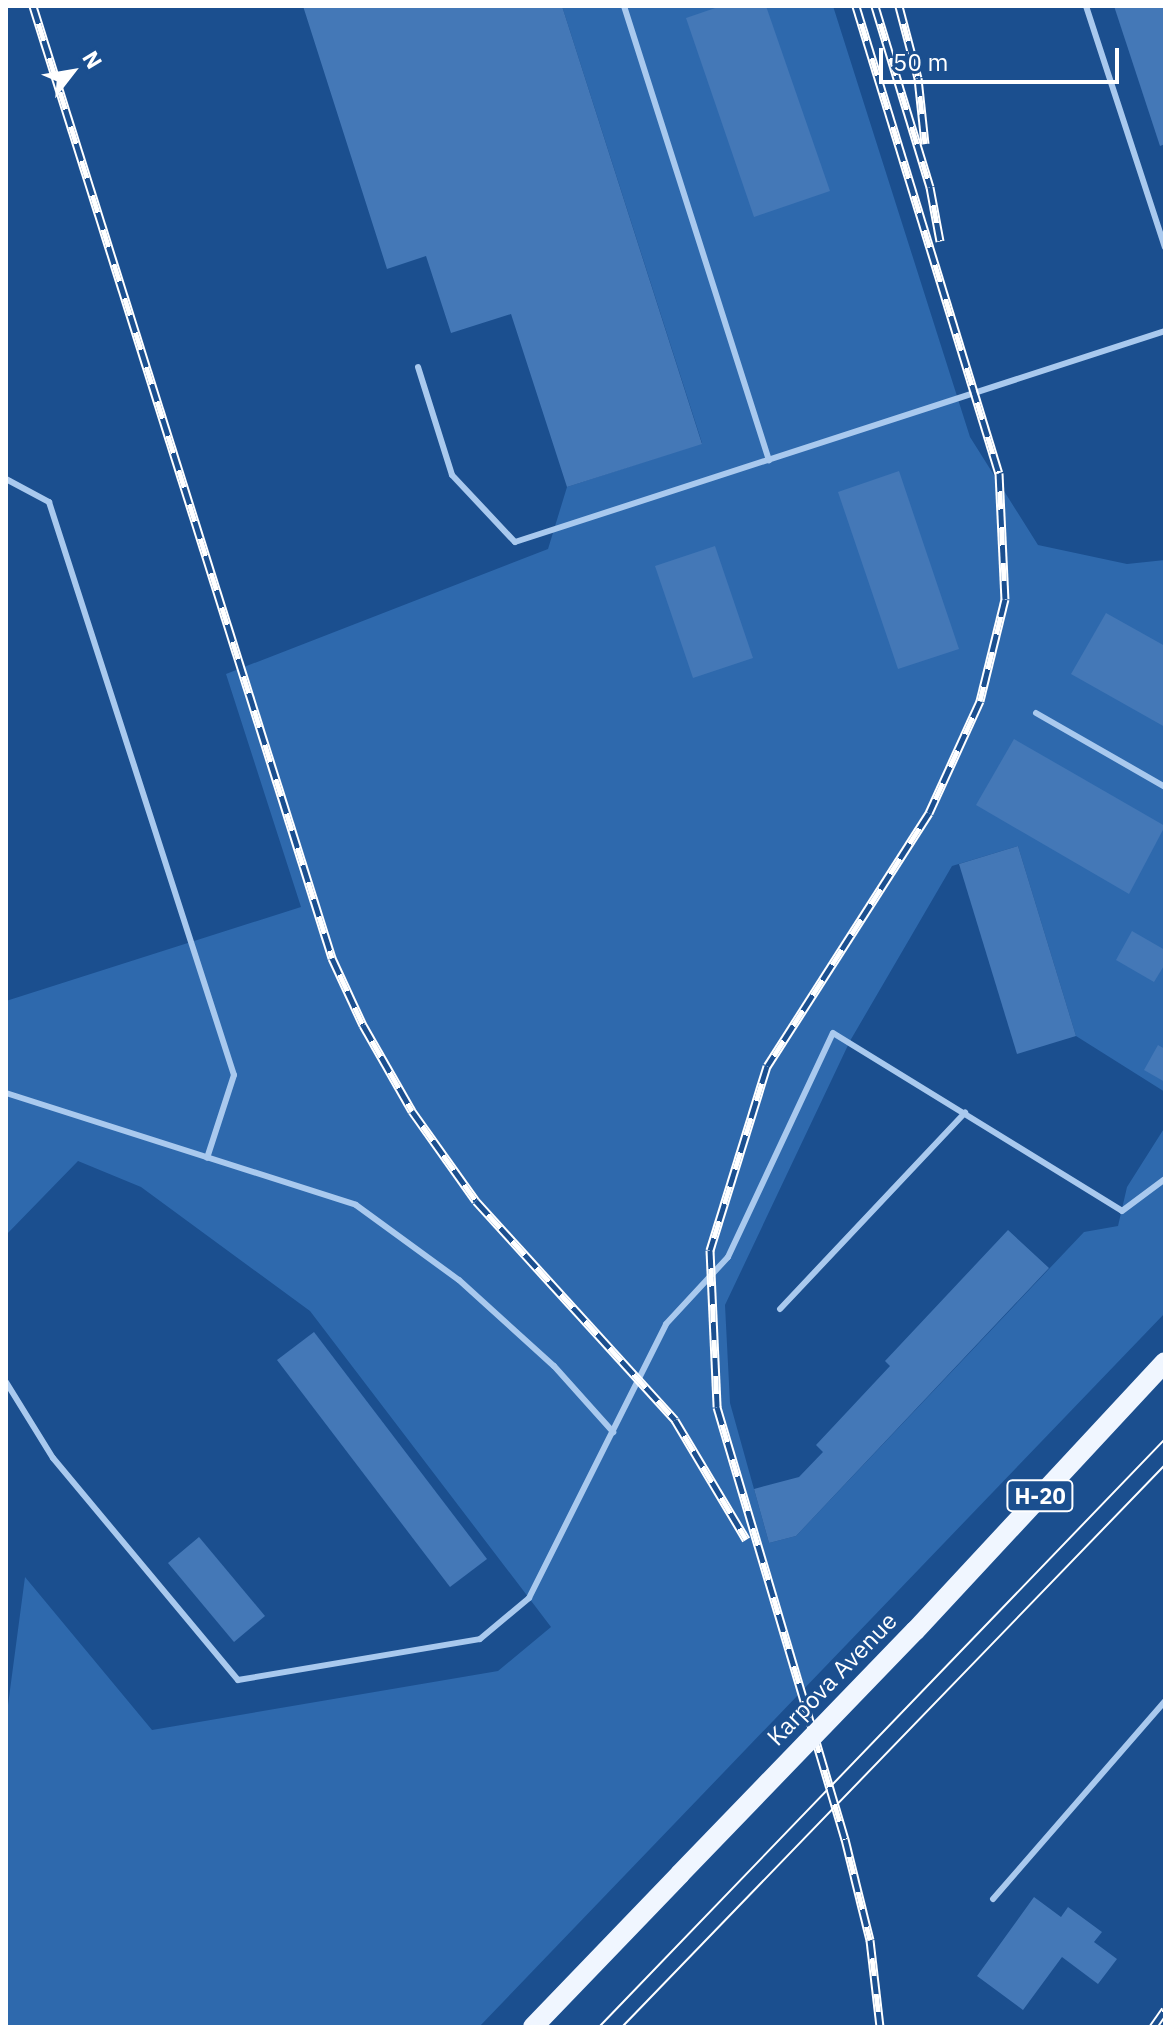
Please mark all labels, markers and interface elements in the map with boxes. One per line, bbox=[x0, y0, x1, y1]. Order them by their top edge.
north arrow bbox=[32, 32, 112, 112]
scale bar bbox=[883, 32, 1123, 82]
text: N bbox=[76, 45, 110, 74]
text: 50 m bbox=[893, 46, 948, 78]
road number: Н-20 bbox=[1006, 1478, 1074, 1514]
street label: Karpova Avenue bbox=[761, 1606, 903, 1752]

